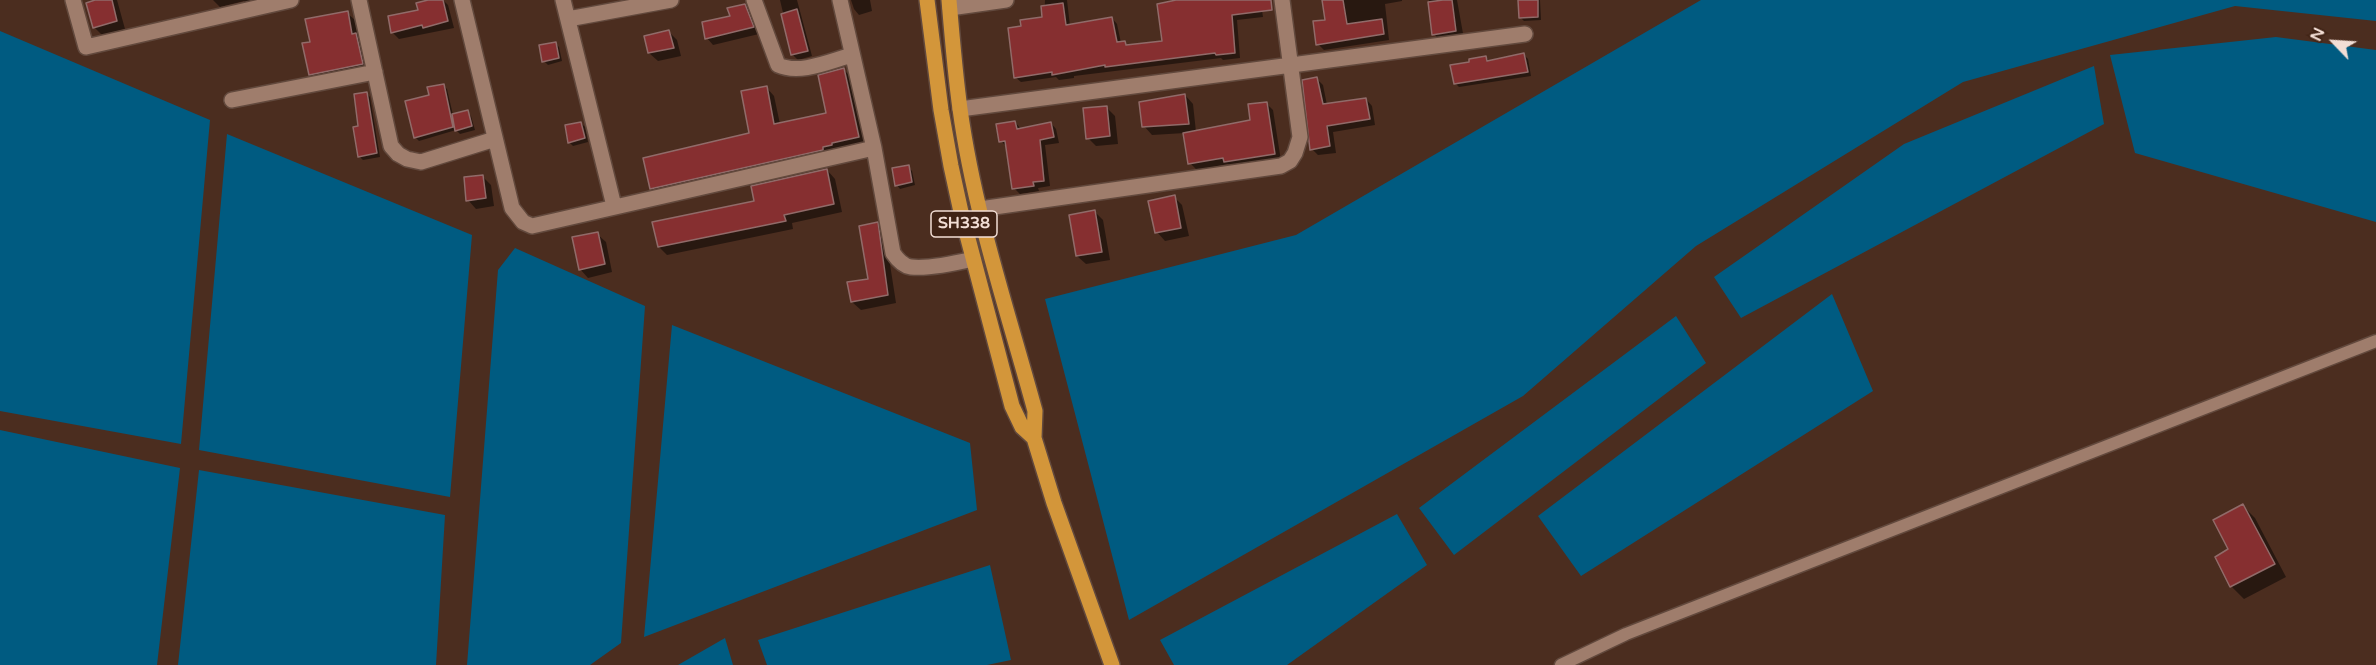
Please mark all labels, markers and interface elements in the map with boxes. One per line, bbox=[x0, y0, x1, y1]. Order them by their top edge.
north arrow bbox=[2304, 12, 2364, 72]
text: N bbox=[2306, 24, 2329, 44]
road number: SH338 bbox=[931, 211, 997, 237]

